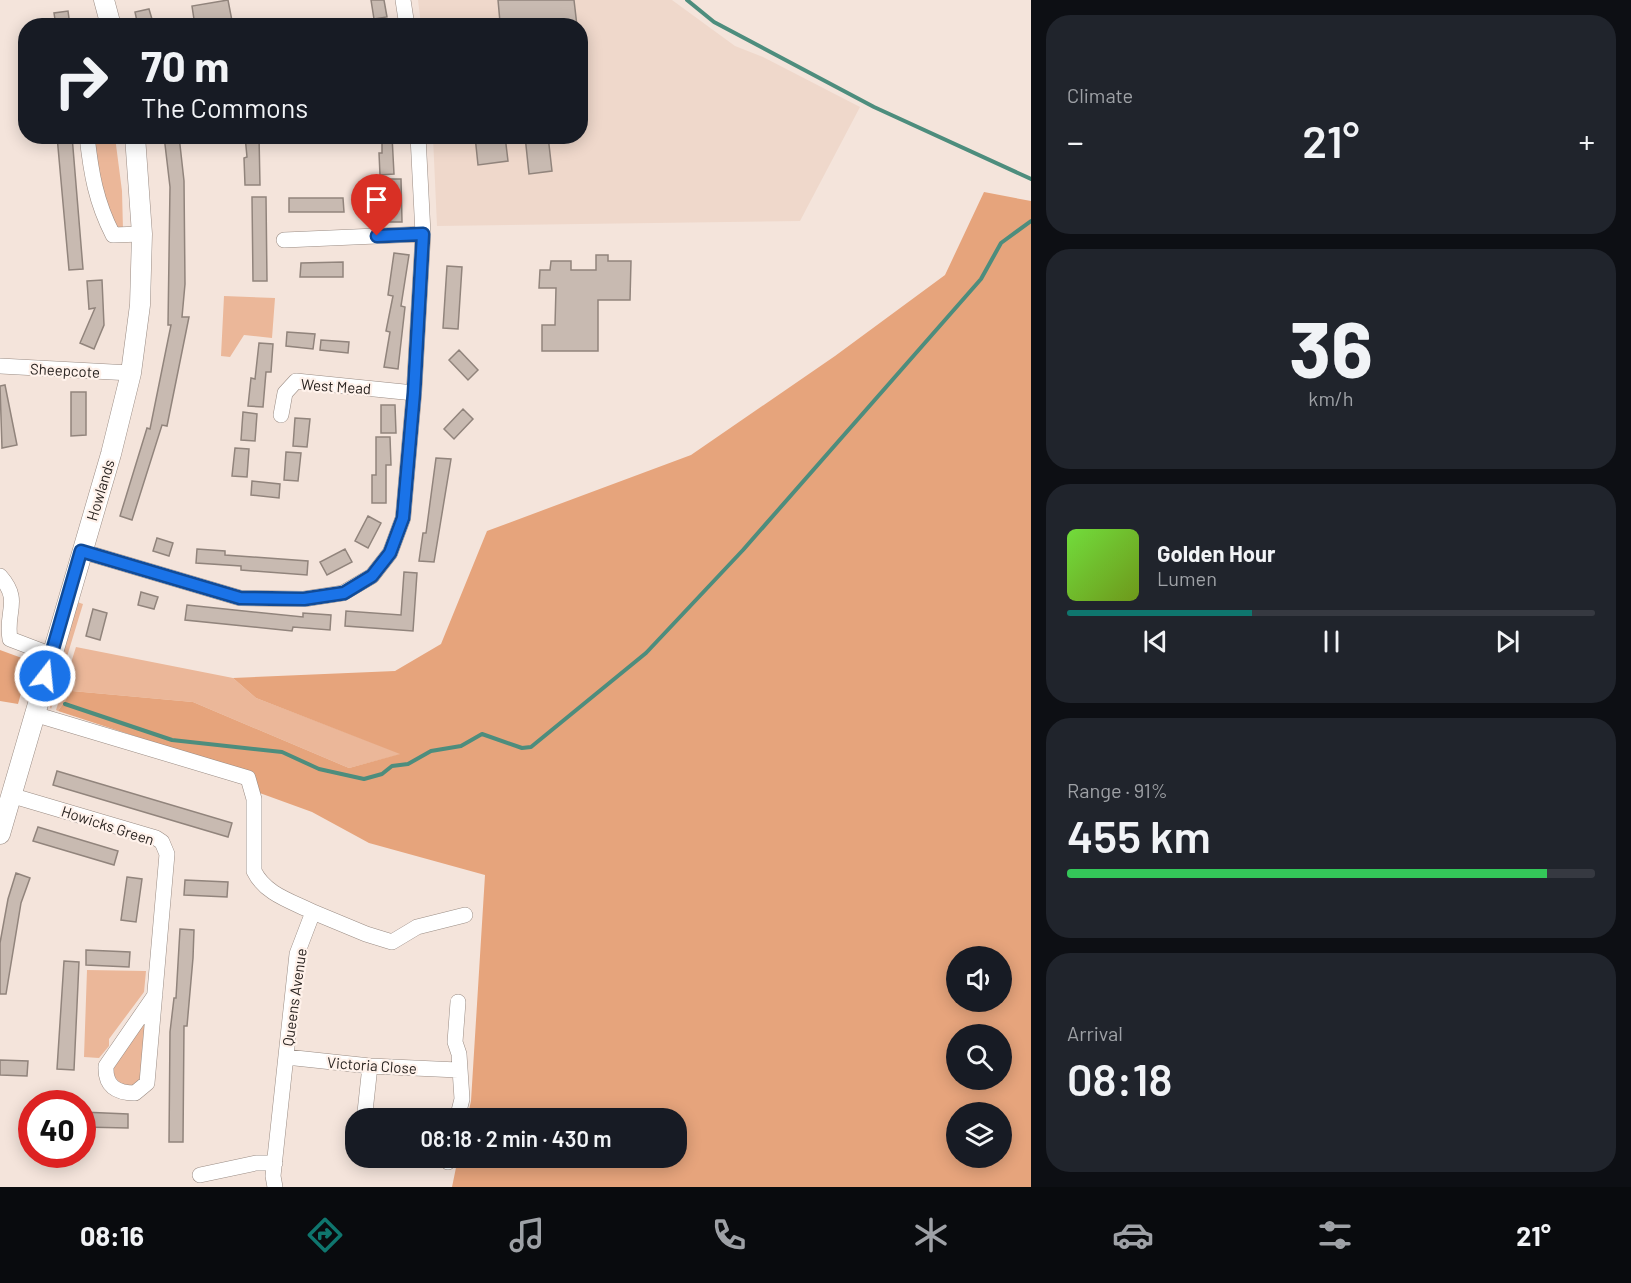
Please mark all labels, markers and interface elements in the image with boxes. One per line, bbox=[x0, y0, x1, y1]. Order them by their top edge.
text: 70 m bbox=[141, 40, 229, 90]
icon: right bbox=[42, 42, 120, 120]
text: Climate bbox=[1067, 83, 1133, 107]
text: The Commons bbox=[141, 91, 308, 123]
text: 21° bbox=[1302, 113, 1360, 167]
text: − bbox=[1067, 121, 1084, 161]
text: + bbox=[1578, 121, 1595, 161]
pin bbox=[351, 174, 402, 236]
icon: arrive bbox=[360, 183, 393, 216]
text: 36 bbox=[1289, 300, 1373, 394]
street label: Sheepcote bbox=[30, 359, 100, 381]
street label: West Mead bbox=[300, 375, 372, 397]
text: km/h bbox=[1308, 386, 1354, 410]
street label: Howlands bbox=[82, 457, 118, 523]
text: Golden Hour bbox=[1157, 540, 1275, 566]
text: Lumen bbox=[1157, 566, 1217, 590]
icon: previous bbox=[1139, 625, 1172, 658]
icon: pause bbox=[1315, 625, 1348, 658]
icon: next bbox=[1491, 625, 1524, 658]
position arrow bbox=[13, 644, 77, 708]
text: Range · 91% bbox=[1067, 778, 1168, 802]
street label: Howicks Green bbox=[59, 802, 157, 848]
text: 455 km bbox=[1067, 808, 1211, 862]
map controls bbox=[946, 946, 1012, 1168]
button: sound bbox=[946, 946, 1012, 1012]
street label: Queens Avenue bbox=[278, 947, 310, 1047]
text: Arrival bbox=[1067, 1021, 1123, 1045]
button: search bbox=[946, 1024, 1012, 1090]
text: 08:18 bbox=[1067, 1051, 1172, 1105]
street label: Victoria Close bbox=[327, 1053, 417, 1077]
speed limit sign: 40 bbox=[18, 1090, 96, 1168]
button: layers bbox=[946, 1102, 1012, 1168]
text: 08:18 · 2 min · 430 m bbox=[420, 1125, 612, 1151]
icon: directions bbox=[304, 1214, 346, 1256]
icon: music bbox=[506, 1214, 548, 1256]
icon: phone bbox=[708, 1214, 750, 1256]
icon: climate bbox=[910, 1214, 952, 1256]
icon: car bbox=[1112, 1214, 1154, 1256]
icon: filters bbox=[1314, 1214, 1356, 1256]
text: 08:16 bbox=[80, 1219, 144, 1251]
text: 21° bbox=[1516, 1219, 1551, 1251]

